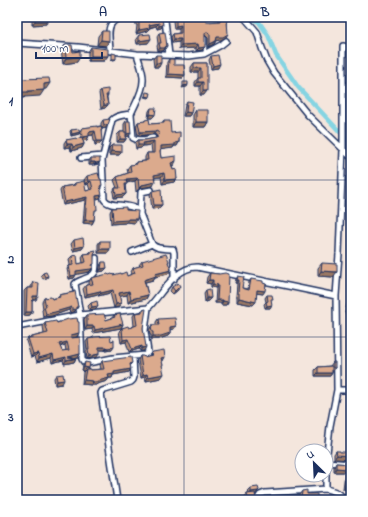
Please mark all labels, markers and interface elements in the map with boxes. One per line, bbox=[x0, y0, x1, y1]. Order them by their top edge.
text: A bbox=[99, 3, 107, 22]
text: B bbox=[260, 3, 270, 22]
scale bar bbox=[36, 34, 102, 60]
text: 100 m bbox=[42, 40, 69, 58]
text: 1 bbox=[9, 92, 14, 111]
text: 2 bbox=[7, 250, 15, 269]
text: 3 bbox=[7, 408, 14, 427]
north arrow bbox=[294, 443, 334, 483]
text: U bbox=[304, 446, 317, 464]

